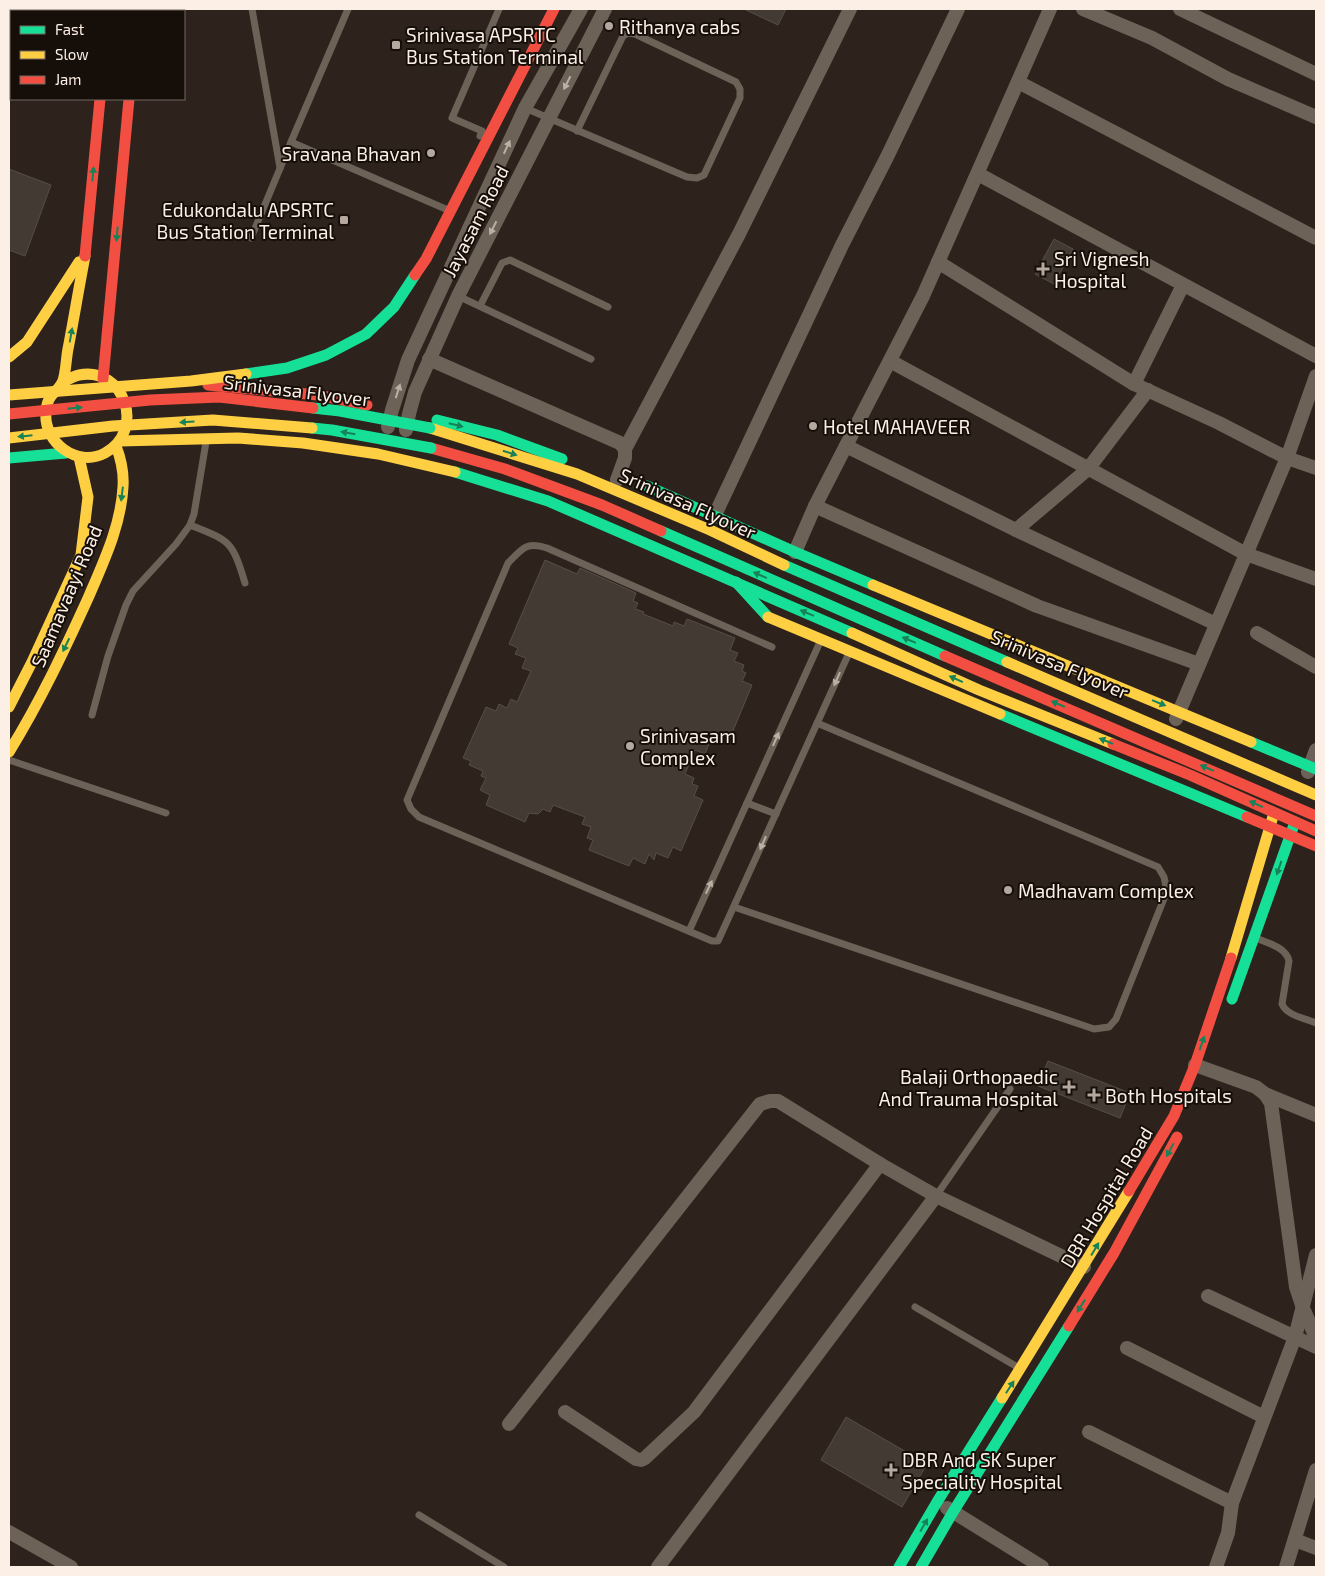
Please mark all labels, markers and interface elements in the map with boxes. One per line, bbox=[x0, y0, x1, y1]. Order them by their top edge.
legend bbox=[10, 10, 185, 100]
place label: Rithanya cabs bbox=[619, 15, 740, 38]
text: Fast bbox=[55, 20, 85, 38]
marker: Rithanya cabs bbox=[603, 20, 615, 32]
place label: Srinivasa APSRTC Bus Station Terminal bbox=[406, 23, 584, 68]
marker: Srinivasa APSRTC Bus Station Terminal bbox=[390, 39, 402, 51]
text: Slow bbox=[55, 45, 89, 63]
text: Jam bbox=[55, 70, 81, 88]
one-way arrow bbox=[563, 76, 571, 91]
one-way arrow bbox=[504, 140, 512, 154]
place label: Sravana Bhavan bbox=[281, 142, 421, 165]
marker: Sravana Bhavan bbox=[425, 147, 437, 159]
street label: Jayasam Road bbox=[437, 161, 513, 281]
one-way arrow bbox=[89, 166, 97, 182]
place label: Edukondalu APSRTC Bus Station Terminal bbox=[157, 198, 334, 243]
marker: Edukondalu APSRTC Bus Station Terminal bbox=[338, 214, 350, 226]
one-way arrow bbox=[489, 221, 497, 235]
one-way arrow bbox=[113, 227, 121, 243]
place label: Sri Vignesh Hospital bbox=[1054, 247, 1150, 292]
marker: Sri Vignesh Hospital bbox=[1036, 262, 1050, 276]
one-way arrow bbox=[67, 326, 75, 342]
street label: Srinivasa Flyover bbox=[222, 370, 372, 410]
one-way arrow bbox=[395, 383, 402, 398]
one-way arrow bbox=[67, 404, 83, 412]
place label: Hotel MAHAVEER bbox=[823, 415, 970, 438]
one-way arrow bbox=[178, 418, 194, 426]
marker: Hotel MAHAVEER bbox=[807, 420, 819, 432]
one-way arrow bbox=[448, 421, 463, 429]
one-way arrow bbox=[340, 429, 356, 437]
one-way arrow bbox=[17, 432, 33, 440]
one-way arrow bbox=[503, 449, 518, 457]
street label: Srinivasa Flyover bbox=[616, 463, 760, 544]
one-way arrow bbox=[118, 486, 126, 502]
street label: Saamavaayi Road bbox=[26, 521, 106, 671]
one-way arrow bbox=[753, 571, 767, 579]
one-way arrow bbox=[800, 608, 815, 616]
street label: Srinivasa Flyover bbox=[988, 625, 1133, 704]
one-way arrow bbox=[901, 636, 916, 644]
one-way arrow bbox=[62, 638, 70, 652]
one-way arrow bbox=[832, 672, 840, 686]
one-way arrow bbox=[949, 675, 963, 683]
one-way arrow bbox=[1051, 700, 1065, 708]
one-way arrow bbox=[1152, 700, 1166, 708]
place label: Srinivasam Complex bbox=[640, 724, 736, 769]
one-way arrow bbox=[773, 732, 781, 746]
one-way arrow bbox=[1098, 737, 1113, 745]
marker: Srinivasam Complex bbox=[624, 740, 636, 752]
one-way arrow bbox=[1200, 764, 1214, 772]
one-way arrow bbox=[1249, 800, 1263, 808]
one-way arrow bbox=[758, 836, 767, 851]
one-way arrow bbox=[1274, 860, 1282, 875]
place label: Madhavam Complex bbox=[1018, 879, 1194, 902]
one-way arrow bbox=[705, 880, 713, 894]
marker: Madhavam Complex bbox=[1002, 884, 1014, 896]
one-way arrow bbox=[1199, 1036, 1206, 1051]
place label: Balaji Orthopaedic And Trauma Hospital bbox=[879, 1065, 1058, 1110]
marker: Balaji Orthopaedic And Trauma Hospital bbox=[1062, 1080, 1076, 1094]
place label: Both Hospitals bbox=[1105, 1084, 1232, 1107]
marker: Both Hospitals bbox=[1087, 1088, 1101, 1102]
street label: DBR Hospital Road bbox=[1055, 1122, 1157, 1272]
one-way arrow bbox=[1166, 1142, 1174, 1157]
one-way arrow bbox=[1091, 1242, 1100, 1255]
one-way arrow bbox=[1076, 1299, 1086, 1312]
one-way arrow bbox=[1005, 1381, 1015, 1394]
place label: DBR And SK Super Speciality Hospital bbox=[902, 1448, 1062, 1493]
marker: DBR And SK Super Speciality Hospital bbox=[884, 1463, 898, 1477]
one-way arrow bbox=[919, 1518, 928, 1532]

